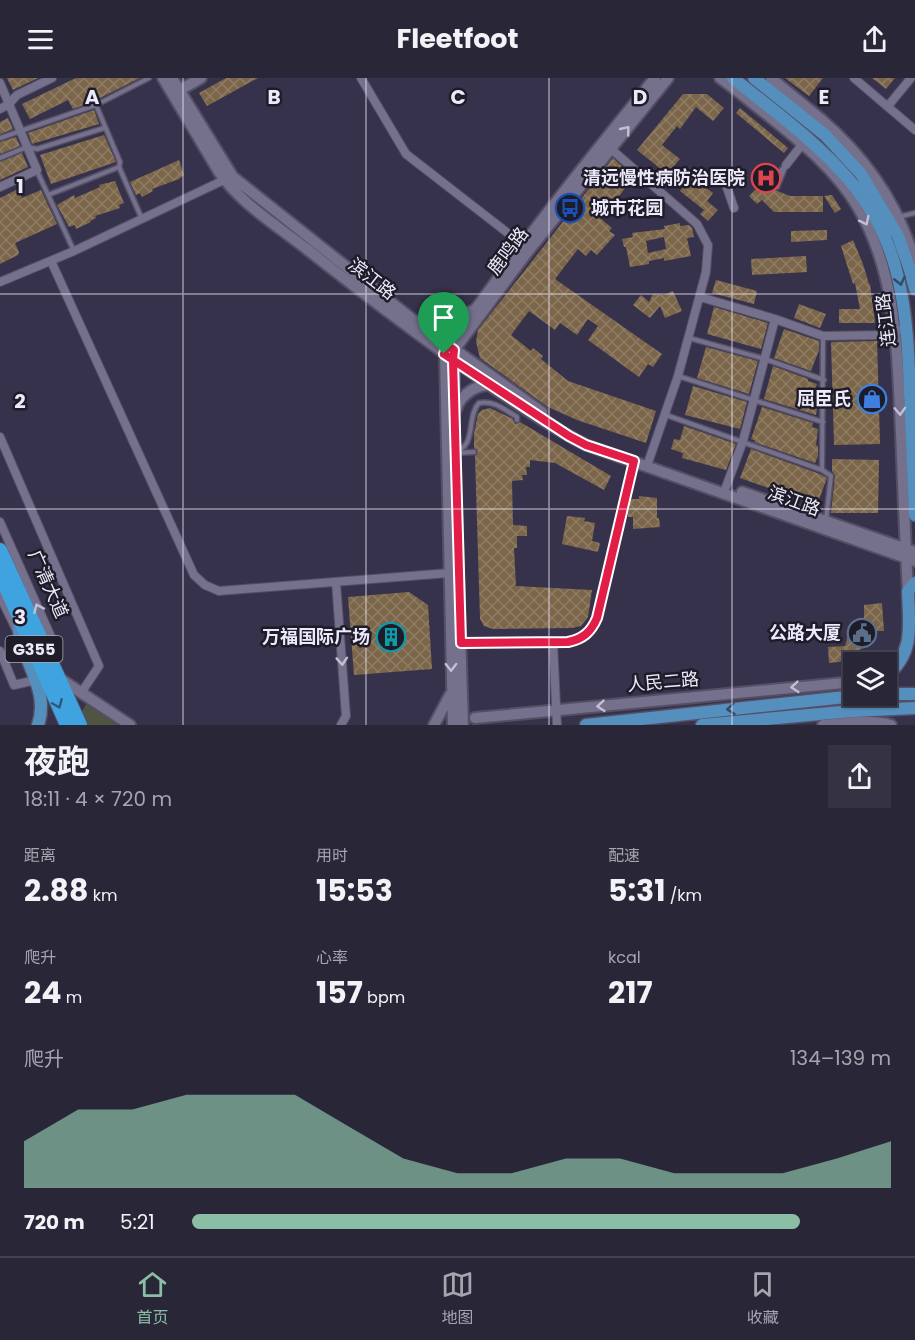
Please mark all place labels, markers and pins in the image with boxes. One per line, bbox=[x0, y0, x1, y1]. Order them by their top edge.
hospital icon: 清远慢性病防治医院 bbox=[750, 162, 782, 194]
place label: 清远慢性病防治医院 bbox=[583, 165, 745, 190]
bus stop icon: 城市花园 bbox=[554, 192, 586, 224]
place label: 城市花园 bbox=[591, 195, 663, 220]
pin bbox=[418, 292, 469, 354]
shop icon: 屈臣氏 bbox=[856, 383, 888, 415]
place label: 屈臣氏 bbox=[797, 386, 851, 411]
public building icon: 公路大厦 bbox=[846, 617, 878, 649]
place label: 公路大厦 bbox=[769, 620, 841, 645]
building icon: 万福国际广场 bbox=[375, 621, 407, 653]
place label: 万福国际广场 bbox=[262, 624, 370, 649]

